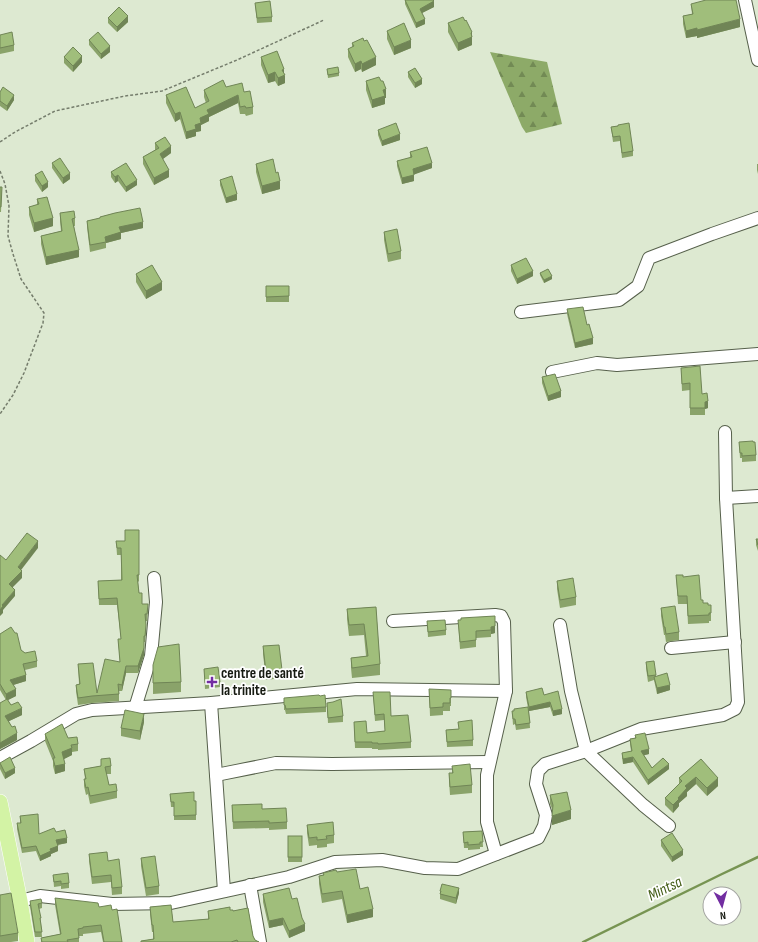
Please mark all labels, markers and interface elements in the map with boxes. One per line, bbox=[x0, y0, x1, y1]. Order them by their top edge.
place label: centre de santé la trinite bbox=[221, 664, 304, 700]
marker: centre de santé la trinite bbox=[206, 676, 218, 688]
water label: Mintsa bbox=[645, 872, 686, 905]
north arrow bbox=[702, 886, 742, 926]
text: N bbox=[719, 909, 727, 922]

